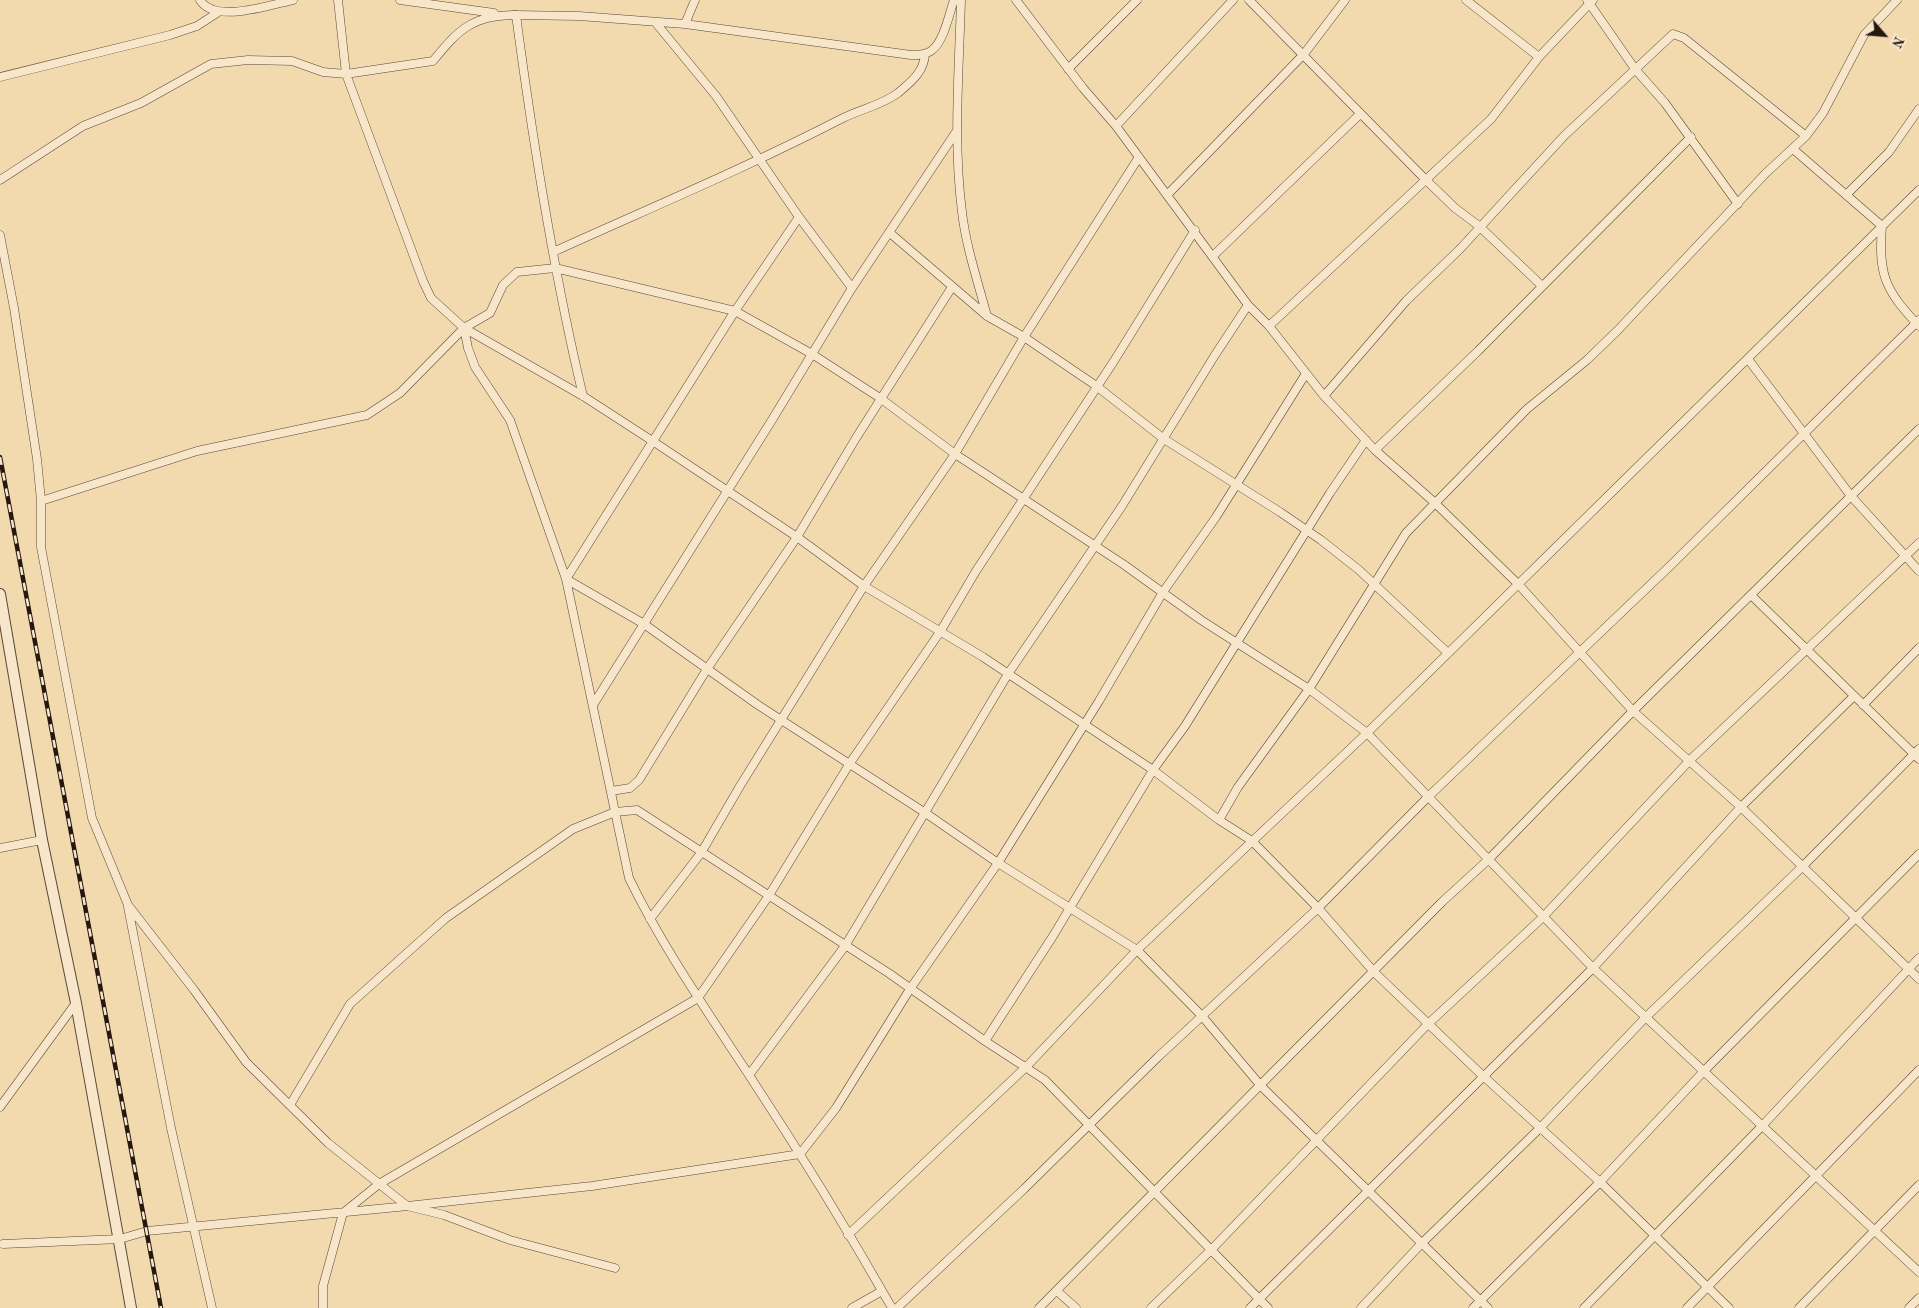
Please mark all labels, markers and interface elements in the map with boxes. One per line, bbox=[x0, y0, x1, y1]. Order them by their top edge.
north arrow bbox=[1859, 10, 1909, 60]
text: N bbox=[1889, 34, 1906, 50]

